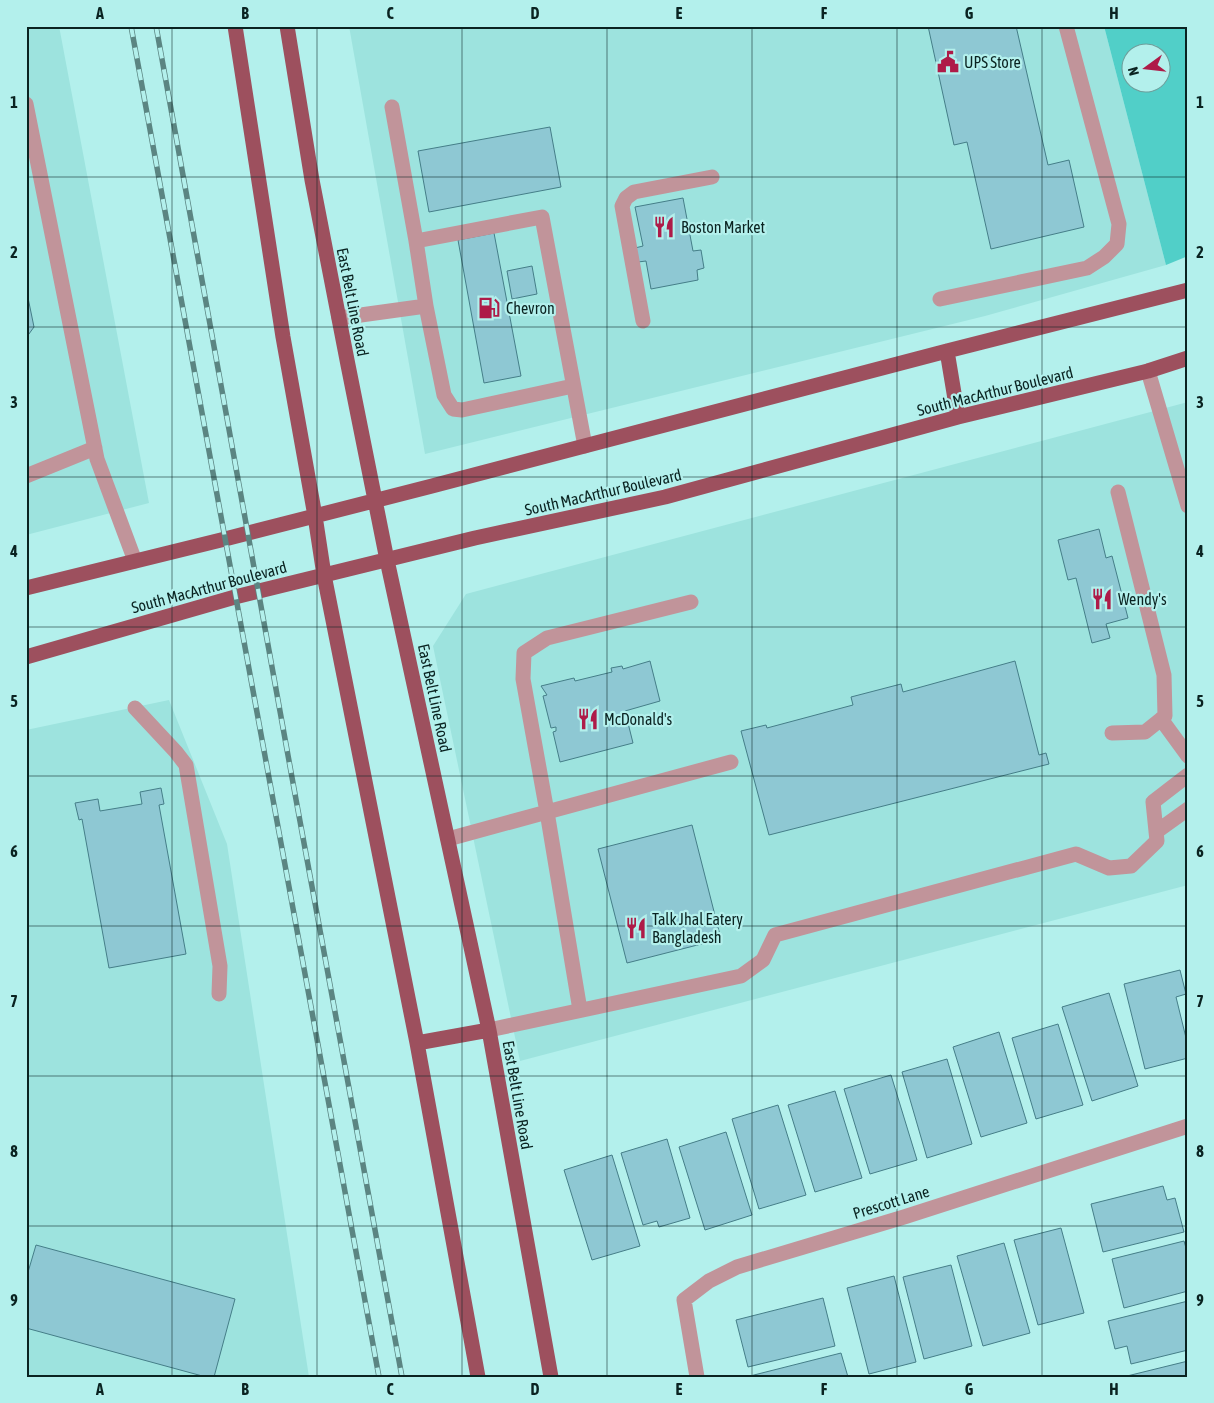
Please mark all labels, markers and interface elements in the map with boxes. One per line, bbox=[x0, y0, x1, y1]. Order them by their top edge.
text: A bbox=[95, 4, 104, 22]
text: B bbox=[241, 4, 249, 22]
text: C bbox=[386, 4, 394, 22]
text: D bbox=[531, 4, 540, 22]
text: E bbox=[676, 4, 683, 22]
text: F bbox=[821, 4, 828, 22]
text: G bbox=[965, 4, 974, 22]
text: H bbox=[1109, 4, 1119, 22]
north arrow bbox=[1122, 42, 1172, 92]
public building icon: UPS Store bbox=[935, 49, 961, 75]
place label: UPS Store bbox=[964, 53, 1021, 71]
text: N bbox=[1125, 65, 1142, 77]
text: 1 bbox=[10, 93, 18, 111]
text: 1 bbox=[1196, 93, 1204, 111]
restaurant icon: Boston Market bbox=[651, 214, 677, 240]
place label: Boston Market bbox=[681, 218, 766, 236]
text: 2 bbox=[10, 243, 18, 261]
text: 2 bbox=[1196, 243, 1204, 261]
street label: East Belt Line Road bbox=[334, 246, 372, 358]
fuel station icon: Chevron bbox=[476, 295, 502, 321]
place label: Chevron bbox=[506, 299, 555, 317]
street label: South MacArthur Boulevard bbox=[915, 363, 1075, 419]
text: 3 bbox=[10, 393, 18, 411]
text: 3 bbox=[1196, 393, 1204, 411]
street label: South MacArthur Boulevard bbox=[523, 465, 683, 519]
text: 4 bbox=[9, 542, 18, 560]
text: 4 bbox=[1195, 542, 1204, 560]
street label: South MacArthur Boulevard bbox=[129, 558, 289, 616]
restaurant icon: Wendy's bbox=[1089, 586, 1115, 612]
place label: Wendy's bbox=[1118, 590, 1167, 609]
street label: East Belt Line Road bbox=[415, 642, 455, 754]
text: 5 bbox=[10, 692, 18, 710]
text: 5 bbox=[1196, 692, 1204, 710]
restaurant icon: McDonald's bbox=[575, 706, 601, 732]
place label: McDonald's bbox=[604, 710, 673, 728]
text: 6 bbox=[10, 842, 18, 860]
text: 6 bbox=[1196, 842, 1204, 860]
place label: Talk Jhal Eatery Bangladesh bbox=[652, 910, 743, 947]
restaurant icon: Talk Jhal Eatery Bangladesh bbox=[623, 915, 649, 941]
text: 7 bbox=[10, 992, 18, 1010]
text: 7 bbox=[1196, 992, 1204, 1010]
street label: East Belt Line Road bbox=[500, 1039, 536, 1151]
text: 8 bbox=[10, 1142, 18, 1160]
text: 8 bbox=[1196, 1142, 1204, 1160]
street label: Prescott Lane bbox=[851, 1182, 931, 1222]
text: 9 bbox=[10, 1291, 18, 1309]
text: 9 bbox=[1196, 1291, 1204, 1309]
text: A bbox=[95, 1380, 104, 1398]
text: B bbox=[241, 1380, 249, 1398]
text: C bbox=[386, 1380, 394, 1398]
text: D bbox=[531, 1380, 540, 1398]
text: E bbox=[676, 1380, 683, 1398]
text: F bbox=[821, 1380, 828, 1398]
text: G bbox=[965, 1380, 974, 1398]
text: H bbox=[1109, 1380, 1119, 1398]

